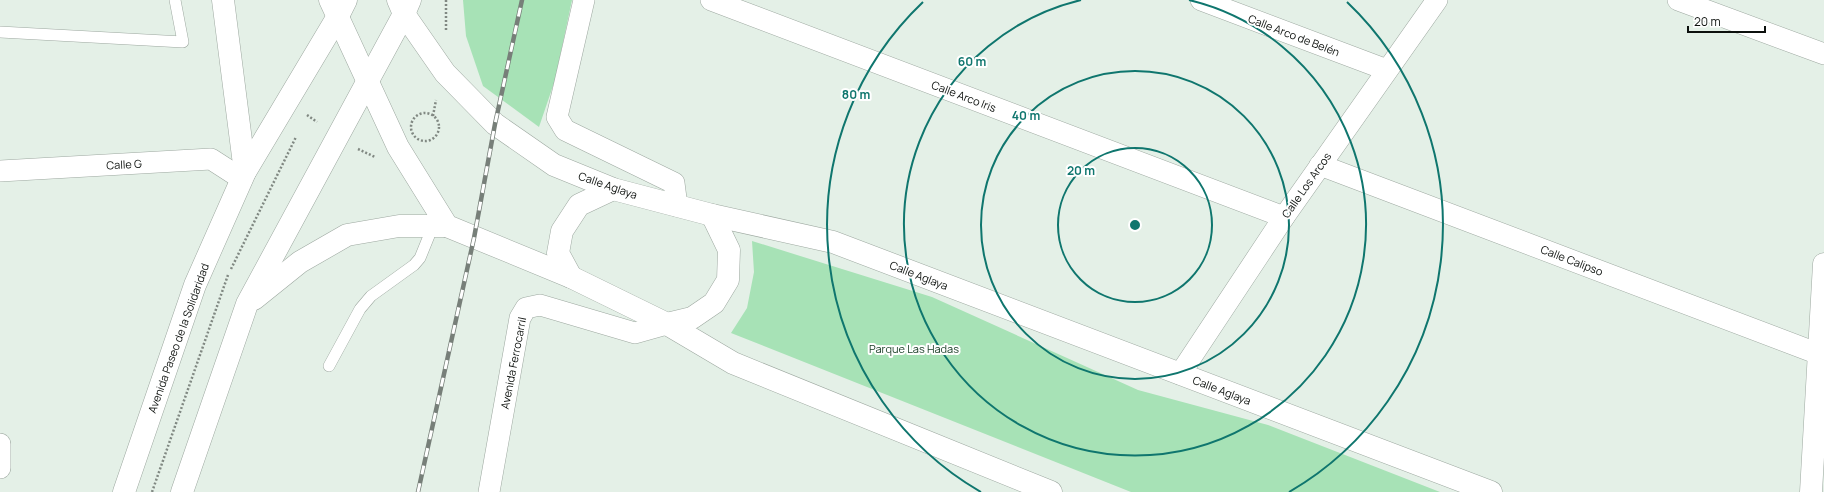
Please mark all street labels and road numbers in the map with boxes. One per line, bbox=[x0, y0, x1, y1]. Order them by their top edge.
street label: Calle Arco de Belén bbox=[1246, 11, 1342, 59]
street label: Calle Arco Iris bbox=[930, 77, 999, 115]
street label: Calle Los Arcos bbox=[1278, 149, 1334, 221]
street label: Calle G bbox=[106, 156, 142, 172]
street label: Calle Aglaya bbox=[577, 168, 639, 202]
street label: Calle Calipso bbox=[1539, 241, 1606, 279]
street label: Calle Aglaya bbox=[888, 257, 950, 293]
street label: Avenida Paseo de la Solidaridad bbox=[144, 261, 212, 415]
street label: Avenida Ferrocarril bbox=[497, 316, 529, 410]
street label: Calle Aglaya bbox=[1191, 372, 1253, 408]

